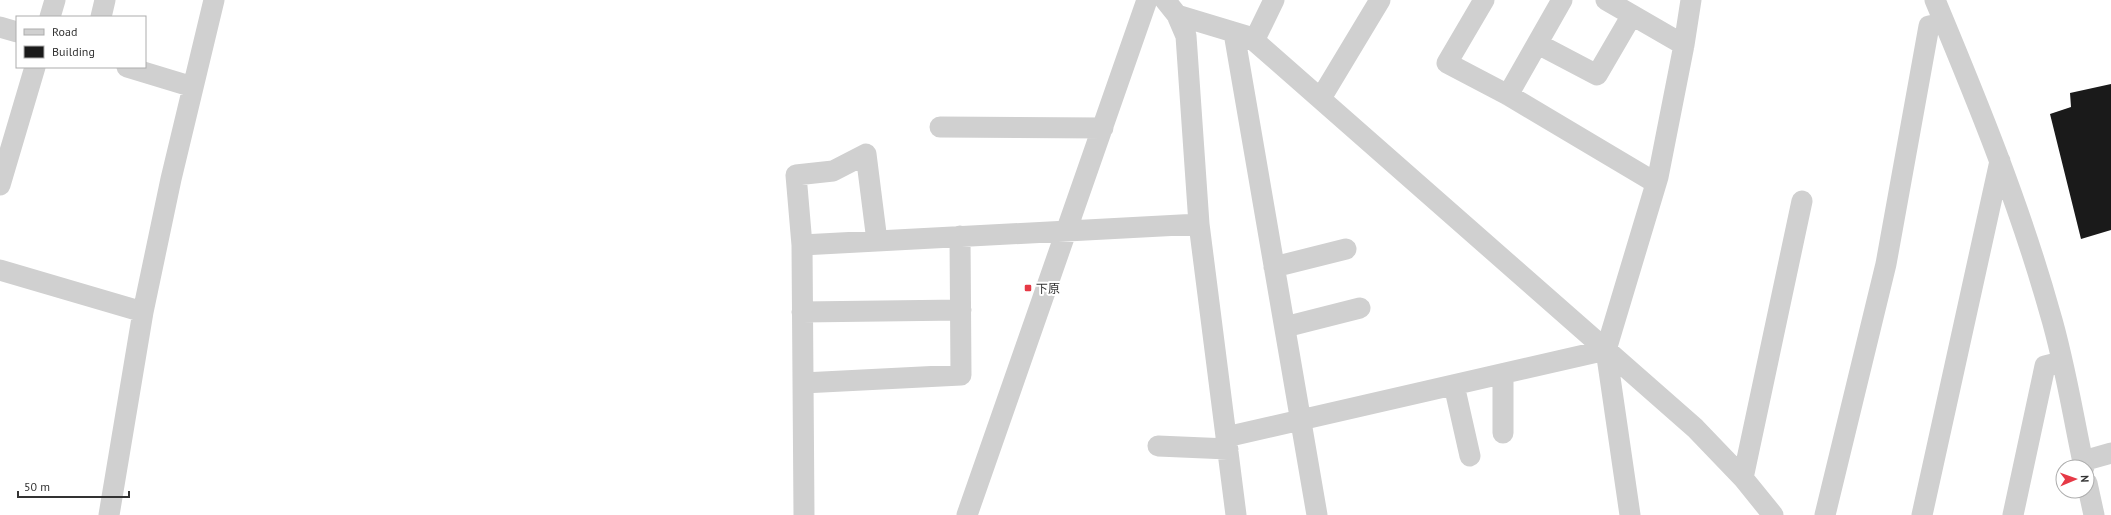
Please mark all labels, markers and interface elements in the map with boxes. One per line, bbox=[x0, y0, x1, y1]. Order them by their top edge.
legend bbox=[16, 16, 146, 68]
text: Road bbox=[52, 24, 77, 39]
text: Building bbox=[52, 44, 95, 59]
place label: 下原 bbox=[1036, 281, 1060, 296]
marker: 下原 bbox=[1023, 283, 1033, 293]
north arrow bbox=[2055, 459, 2095, 499]
scale bar bbox=[18, 473, 129, 499]
text: N bbox=[2078, 475, 2092, 483]
text: 50 m bbox=[24, 479, 50, 494]

